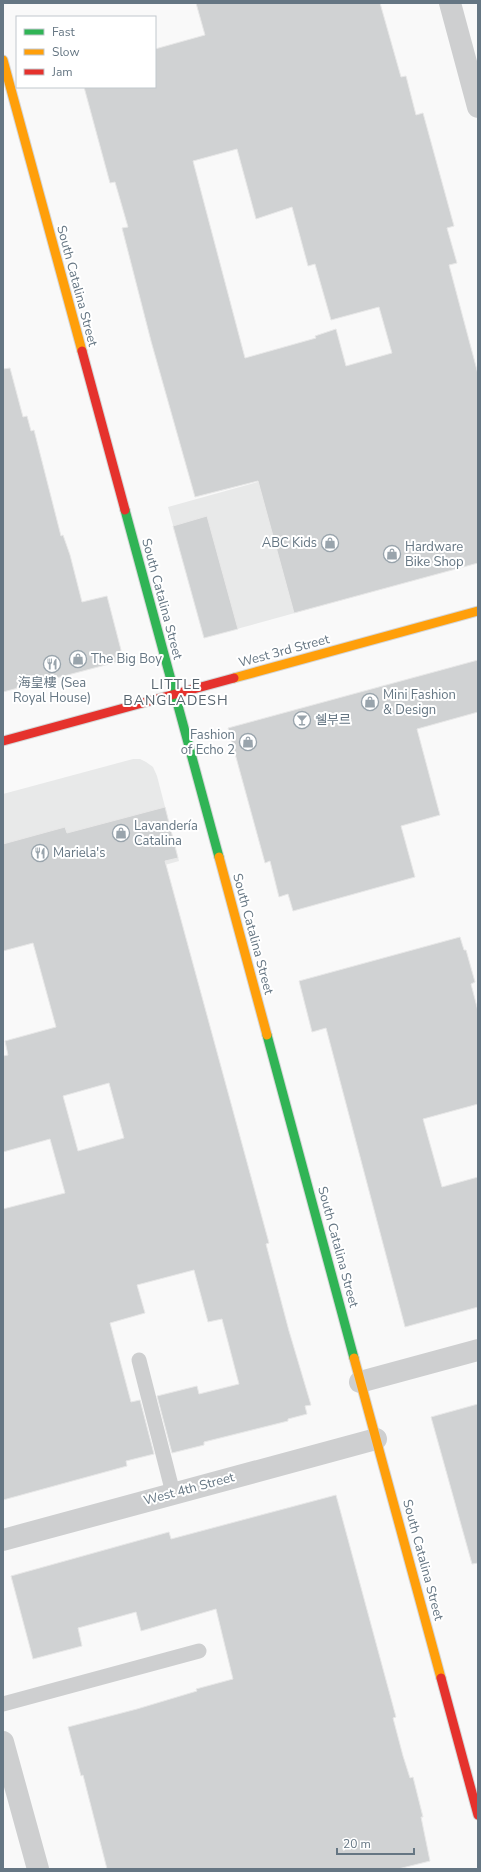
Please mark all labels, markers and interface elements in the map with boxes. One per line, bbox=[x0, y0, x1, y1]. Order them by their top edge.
legend bbox=[16, 16, 156, 88]
text: Fast bbox=[52, 24, 75, 40]
text: Slow bbox=[52, 44, 80, 60]
text: Jam bbox=[51, 64, 73, 80]
street label: South Catalina Street bbox=[52, 223, 102, 349]
shop icon: ABC Kids bbox=[320, 533, 340, 553]
place label: ABC Kids bbox=[262, 534, 317, 552]
street label: South Catalina Street bbox=[137, 536, 187, 662]
place label: Hardware Bike Shop bbox=[405, 538, 464, 571]
shop icon: Hardware Bike Shop bbox=[382, 544, 402, 564]
street label: West 3rd Street bbox=[237, 630, 332, 672]
shop icon: The Big Boy bbox=[68, 649, 88, 669]
place label: The Big Boy bbox=[91, 650, 162, 668]
restaurant icon: 海皇樓 (Sea Royal House) bbox=[42, 654, 62, 674]
place label: 海皇樓 (Sea Royal House) bbox=[13, 674, 91, 707]
district label: LITTLE BANGLADESH bbox=[123, 675, 229, 710]
place label: Mini Fashion & Design bbox=[383, 686, 456, 719]
shop icon: Mini Fashion & Design bbox=[360, 692, 380, 712]
bar icon: 쉘부르 bbox=[292, 710, 312, 730]
place label: 쉘부르 bbox=[315, 711, 351, 729]
place label: Fashion of Echo 2 bbox=[181, 726, 235, 759]
shop icon: Fashion of Echo 2 bbox=[238, 732, 258, 752]
place label: Lavandería Catalina bbox=[134, 817, 198, 850]
shop icon: Lavandería Catalina bbox=[111, 823, 131, 843]
restaurant icon: Mariela's bbox=[30, 843, 50, 863]
place label: Mariela's bbox=[53, 844, 105, 862]
street label: South Catalina Street bbox=[228, 871, 278, 997]
street label: South Catalina Street bbox=[313, 1184, 363, 1310]
street label: West 4th Street bbox=[142, 1468, 237, 1510]
street label: South Catalina Street bbox=[398, 1497, 448, 1623]
scale bar bbox=[337, 1830, 414, 1856]
text: 20 m bbox=[343, 1836, 371, 1852]

